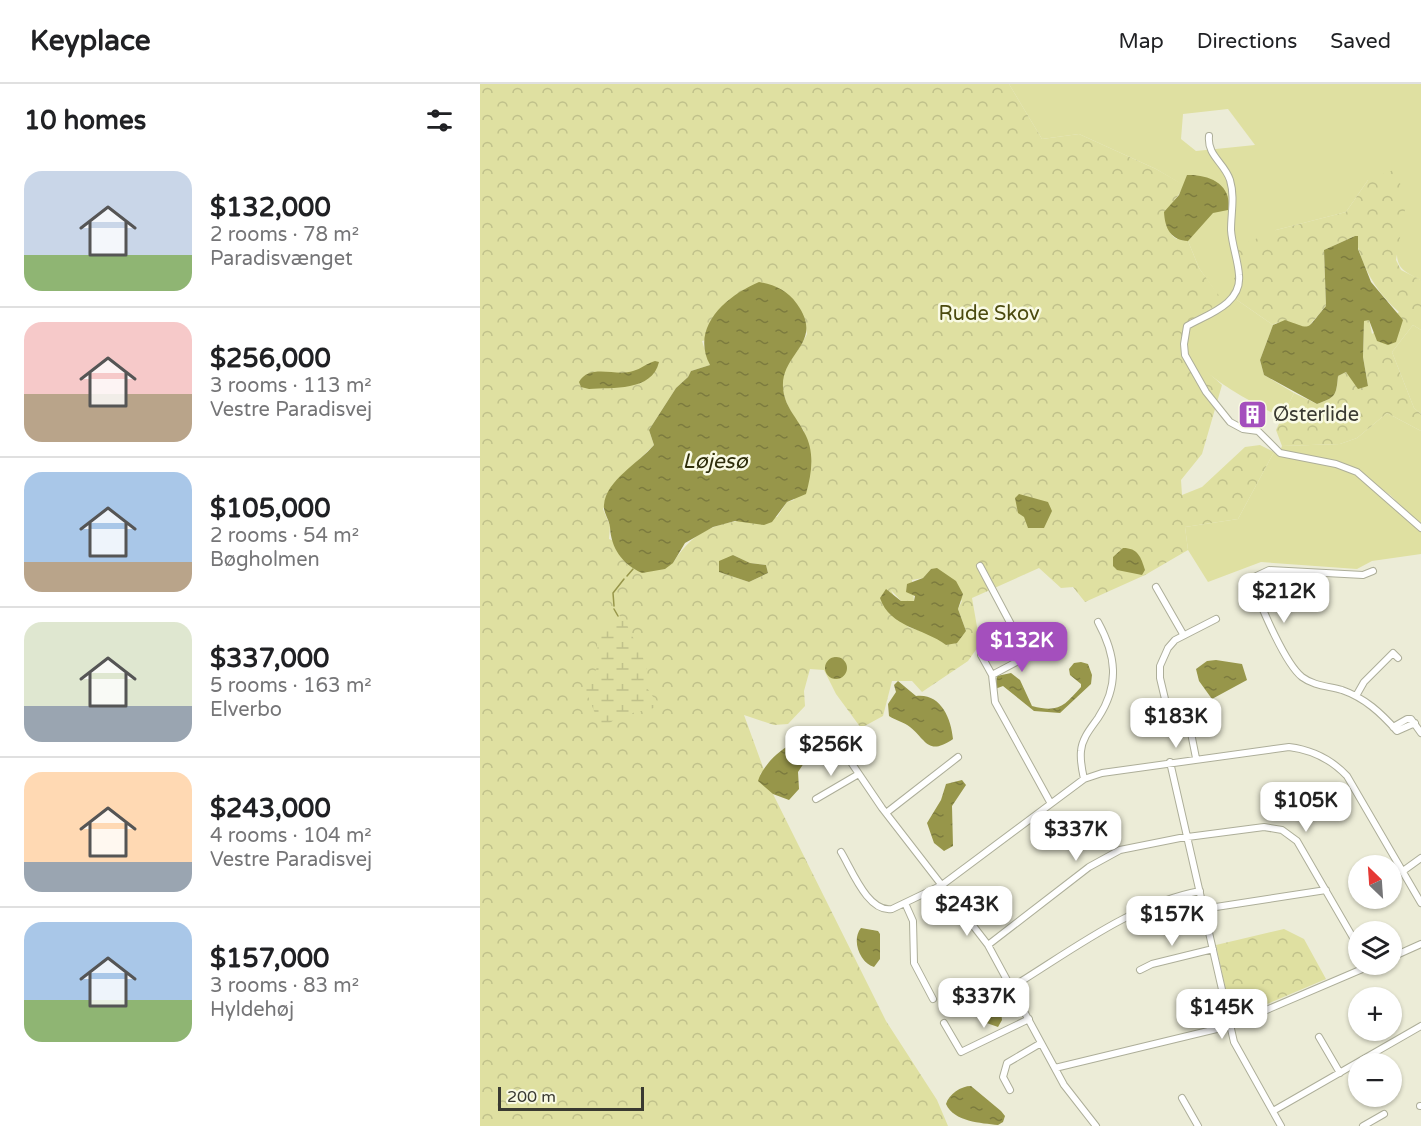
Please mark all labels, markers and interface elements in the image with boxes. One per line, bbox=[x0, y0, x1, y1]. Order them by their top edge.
text: Keyplace bbox=[30, 24, 151, 58]
text: Map bbox=[1118, 29, 1164, 54]
text: Directions bbox=[1197, 29, 1297, 54]
text: Saved bbox=[1330, 29, 1391, 54]
icon: filters bbox=[423, 104, 456, 137]
text: 10 homes bbox=[24, 105, 146, 136]
text: $132,000 bbox=[210, 192, 331, 223]
icon: home bbox=[72, 195, 144, 267]
text: 2 rooms · 78 m² bbox=[210, 223, 359, 247]
text: Paradisvænget bbox=[210, 247, 353, 271]
park label: Rude Skov bbox=[938, 302, 1040, 326]
text: $256,000 bbox=[210, 343, 331, 374]
icon: home bbox=[72, 346, 144, 418]
text: 3 rooms · 113 m² bbox=[210, 374, 372, 398]
text: Vestre Paradisvej bbox=[210, 398, 372, 422]
building icon: Østerlide bbox=[1236, 399, 1268, 431]
place label: Østerlide bbox=[1273, 403, 1359, 427]
water label: Løjesø bbox=[683, 449, 749, 474]
text: $105,000 bbox=[210, 493, 330, 524]
icon: home bbox=[72, 496, 144, 568]
text: 2 rooms · 54 m² bbox=[210, 524, 359, 548]
text: Bøgholmen bbox=[210, 548, 320, 572]
pin: $212K bbox=[1242, 573, 1326, 624]
text: $212K bbox=[1252, 580, 1316, 604]
pin: $132K bbox=[980, 622, 1064, 673]
text: $132K bbox=[990, 629, 1054, 653]
text: $337,000 bbox=[210, 643, 329, 674]
icon: home bbox=[72, 646, 144, 718]
text: 5 rooms · 163 m² bbox=[210, 674, 372, 698]
text: Elverbo bbox=[210, 698, 282, 722]
pin: $183K bbox=[1134, 698, 1218, 749]
text: $183K bbox=[1144, 705, 1208, 729]
pin: $256K bbox=[789, 726, 873, 777]
text: $256K bbox=[799, 733, 863, 757]
pin: $105K bbox=[1264, 782, 1348, 833]
text: $105K bbox=[1274, 789, 1338, 813]
text: $243,000 bbox=[210, 793, 331, 824]
icon: home bbox=[72, 796, 144, 868]
pin: $337K bbox=[1034, 811, 1118, 862]
text: $337K bbox=[1044, 818, 1108, 842]
text: 4 rooms · 104 m² bbox=[210, 824, 372, 848]
text: Vestre Paradisvej bbox=[210, 848, 372, 872]
north arrow bbox=[1348, 855, 1402, 909]
map controls bbox=[1348, 855, 1402, 1107]
pin: $243K bbox=[925, 886, 1009, 937]
text: $243K bbox=[935, 893, 999, 917]
pin: $157K bbox=[1130, 896, 1214, 947]
text: $157K bbox=[1140, 903, 1204, 927]
button: layers bbox=[1348, 921, 1402, 975]
text: $157,000 bbox=[210, 943, 329, 974]
icon: home bbox=[72, 946, 144, 1018]
text: 3 rooms · 83 m² bbox=[210, 974, 359, 998]
pin: $337K bbox=[942, 978, 1026, 1029]
text: $337K bbox=[952, 985, 1016, 1009]
button: + bbox=[1348, 987, 1402, 1041]
pin: $145K bbox=[1180, 989, 1264, 1040]
text: $145K bbox=[1190, 996, 1254, 1020]
text: Hyldehøj bbox=[210, 998, 294, 1022]
button: − bbox=[1348, 1053, 1402, 1107]
scale bar bbox=[498, 1084, 644, 1112]
text: 200 m bbox=[507, 1087, 556, 1107]

